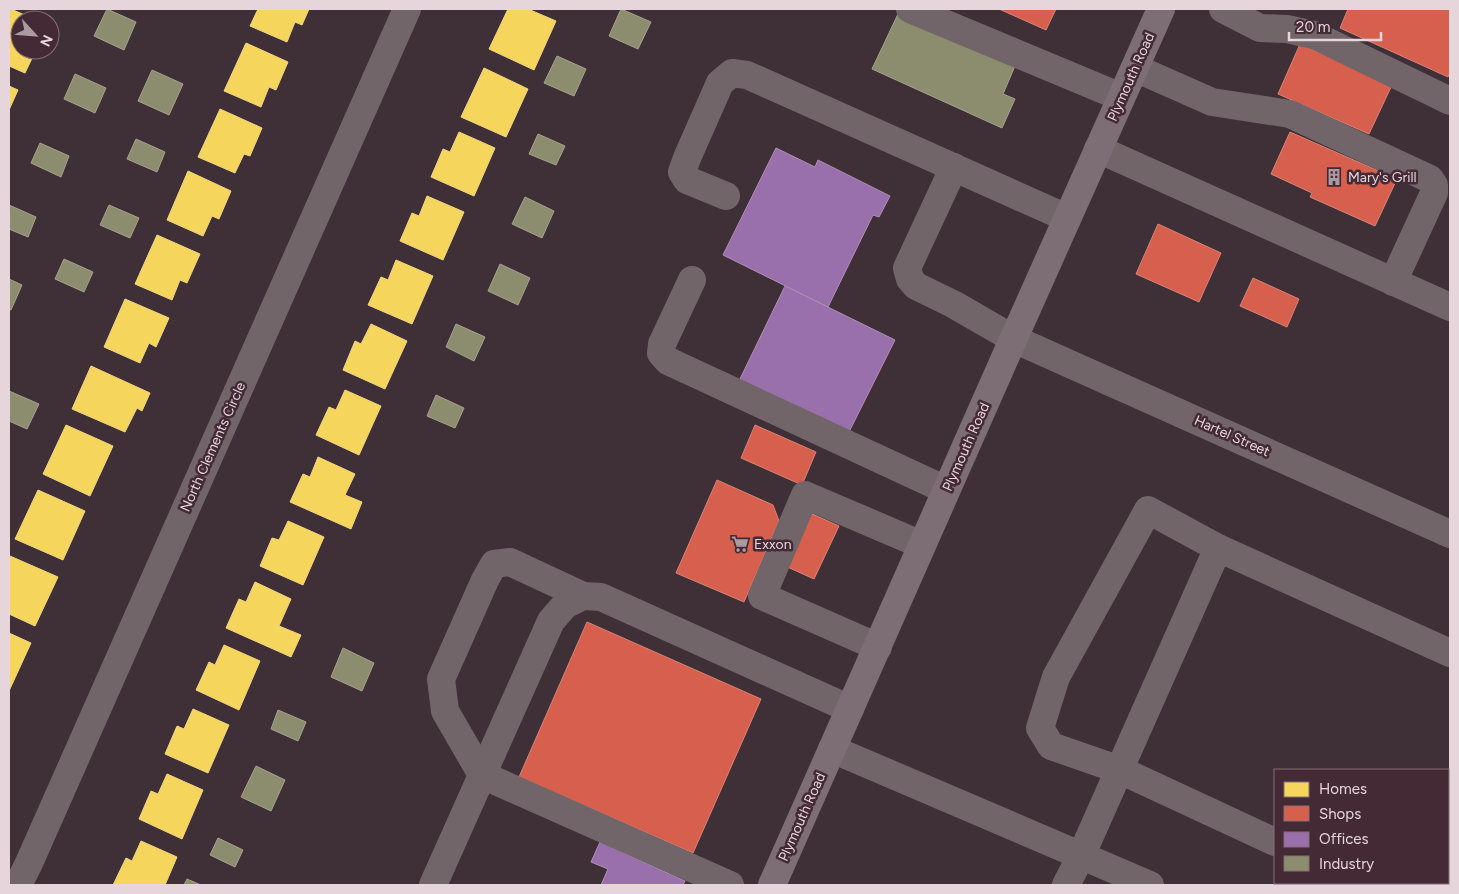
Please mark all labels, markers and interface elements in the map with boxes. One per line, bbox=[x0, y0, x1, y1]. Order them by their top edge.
north arrow bbox=[10, 10, 60, 60]
scale bar bbox=[1289, 10, 1382, 42]
text: 20 m bbox=[1296, 18, 1330, 36]
street label: Plymouth Road bbox=[1104, 30, 1158, 124]
text: N bbox=[36, 32, 56, 49]
building icon: Mary's Grill bbox=[1324, 167, 1344, 187]
place label: Mary's Grill bbox=[1348, 169, 1417, 186]
street label: North Clements Circle bbox=[177, 379, 249, 514]
street label: Plymouth Road bbox=[939, 400, 993, 494]
street label: Hartel Street bbox=[1192, 412, 1272, 460]
supermarket icon: Exxon bbox=[730, 534, 750, 554]
place label: Exxon bbox=[754, 536, 792, 553]
legend bbox=[1274, 769, 1449, 884]
street label: Plymouth Road bbox=[775, 770, 829, 864]
text: Homes bbox=[1319, 780, 1367, 798]
text: Shops bbox=[1319, 805, 1361, 823]
text: Offices bbox=[1319, 830, 1369, 848]
text: Industry bbox=[1319, 855, 1374, 873]

